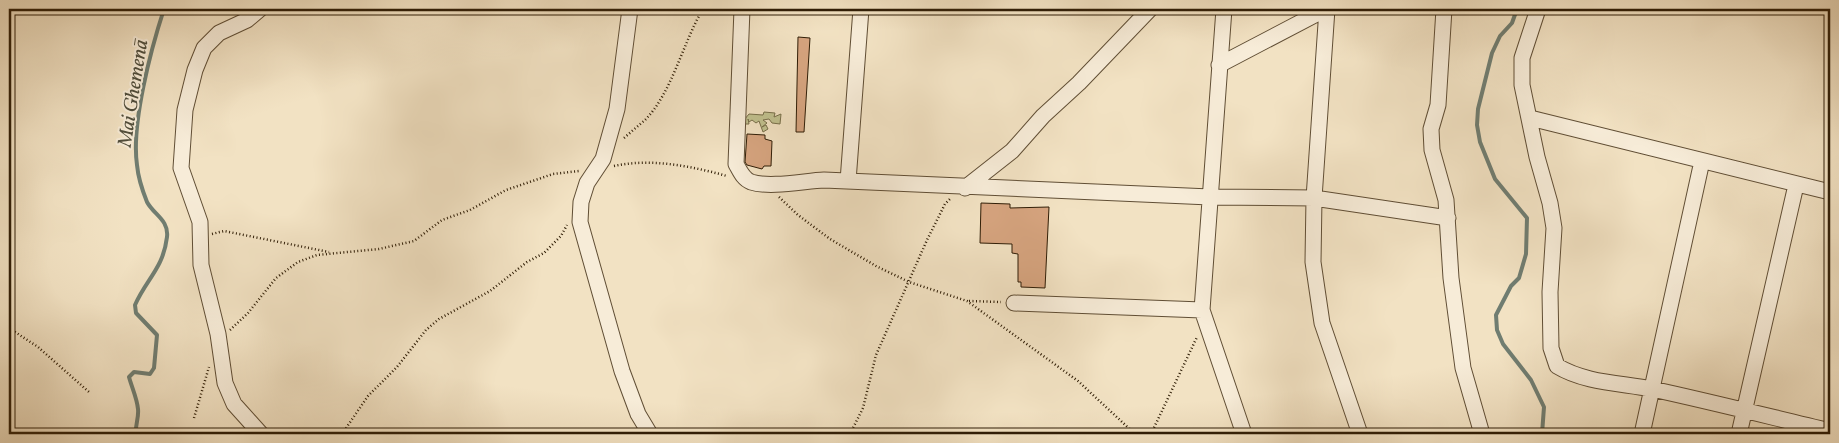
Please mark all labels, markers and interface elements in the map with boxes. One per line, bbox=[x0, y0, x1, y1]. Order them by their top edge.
water label: Mai Ghemenā bbox=[111, 37, 156, 150]

